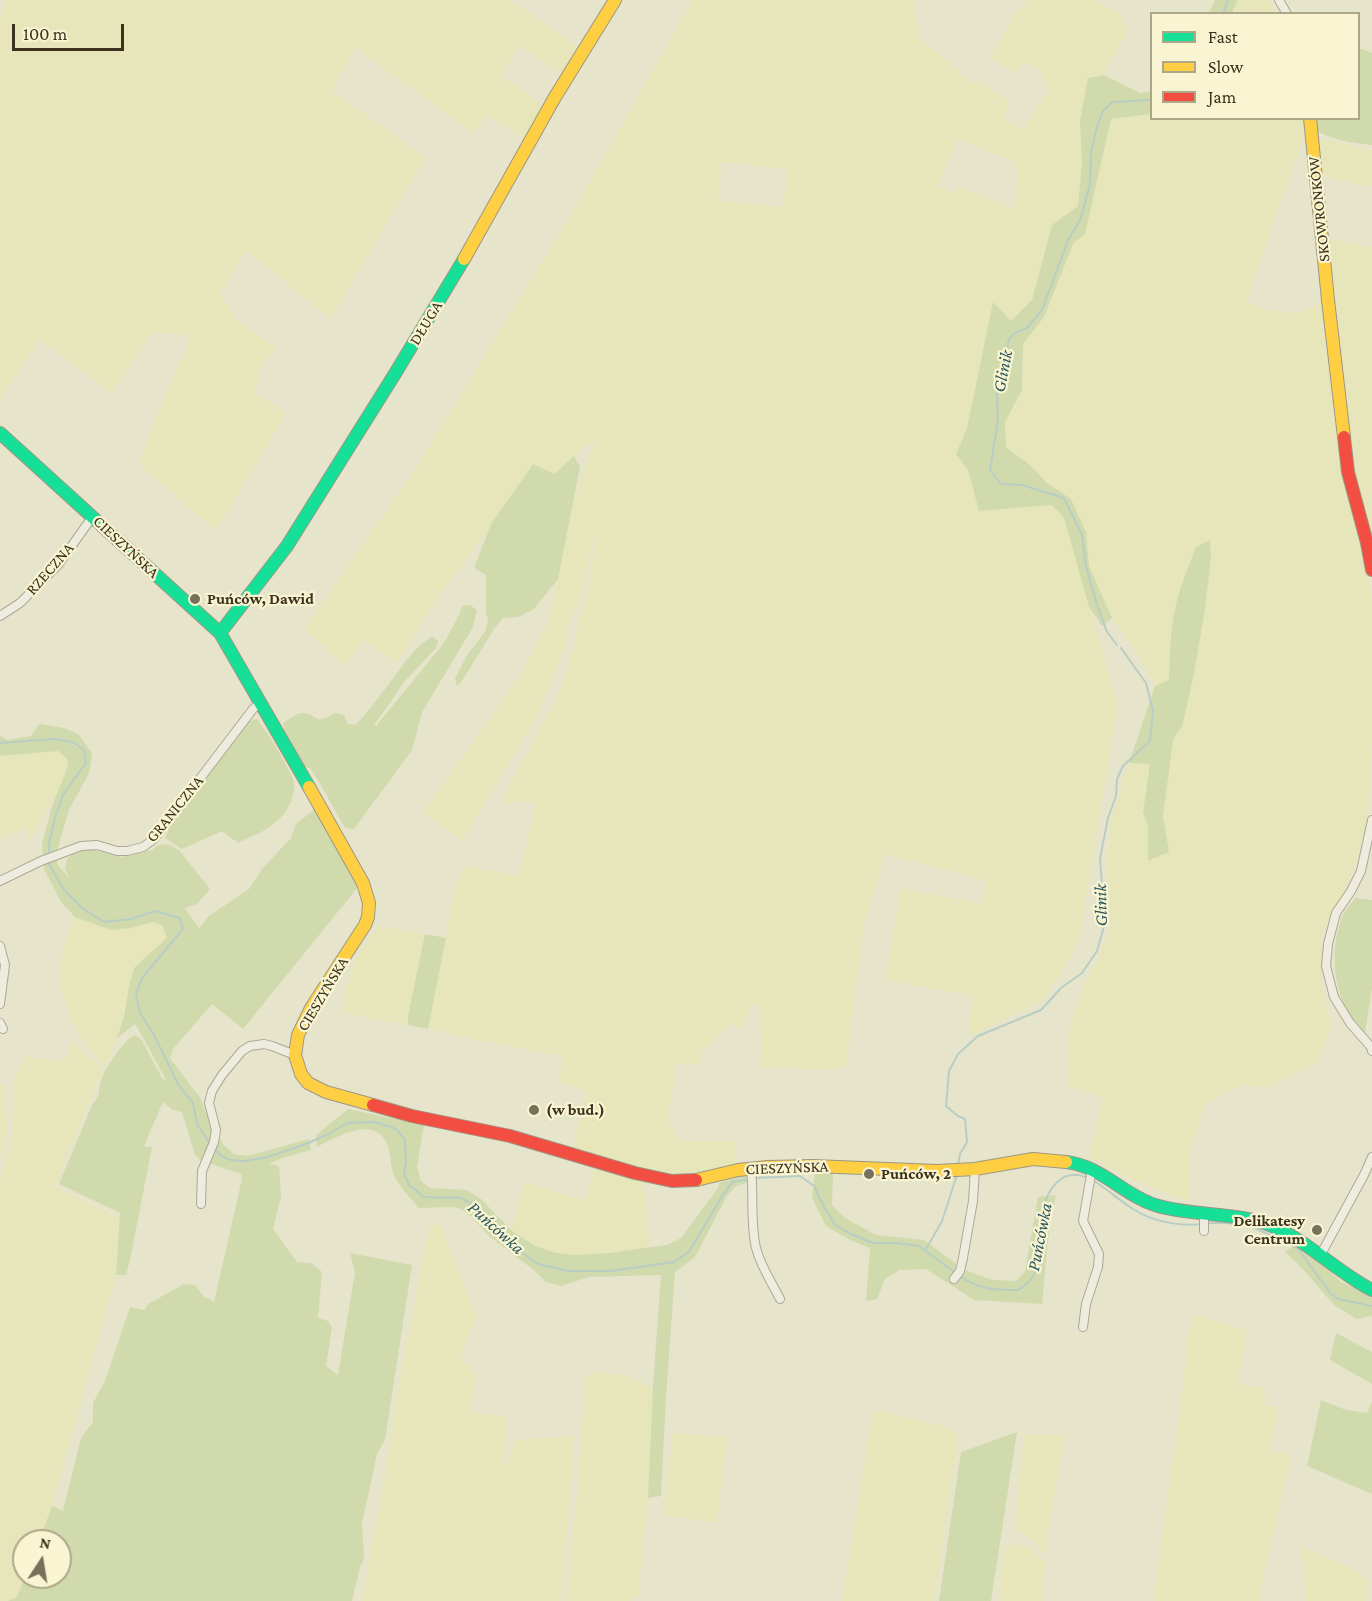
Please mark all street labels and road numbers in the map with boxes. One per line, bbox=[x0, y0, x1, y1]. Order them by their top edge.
street label: SKOWRONKÓW bbox=[1304, 155, 1334, 263]
street label: DŁUGA bbox=[405, 297, 447, 349]
street label: CIESZYŃSKA bbox=[89, 512, 163, 582]
street label: RZECZNA bbox=[22, 539, 78, 599]
street label: GRANICZNA bbox=[142, 772, 208, 846]
street label: CIESZYŃSKA bbox=[293, 953, 353, 1035]
street label: CIESZYŃSKA bbox=[745, 1157, 829, 1179]

